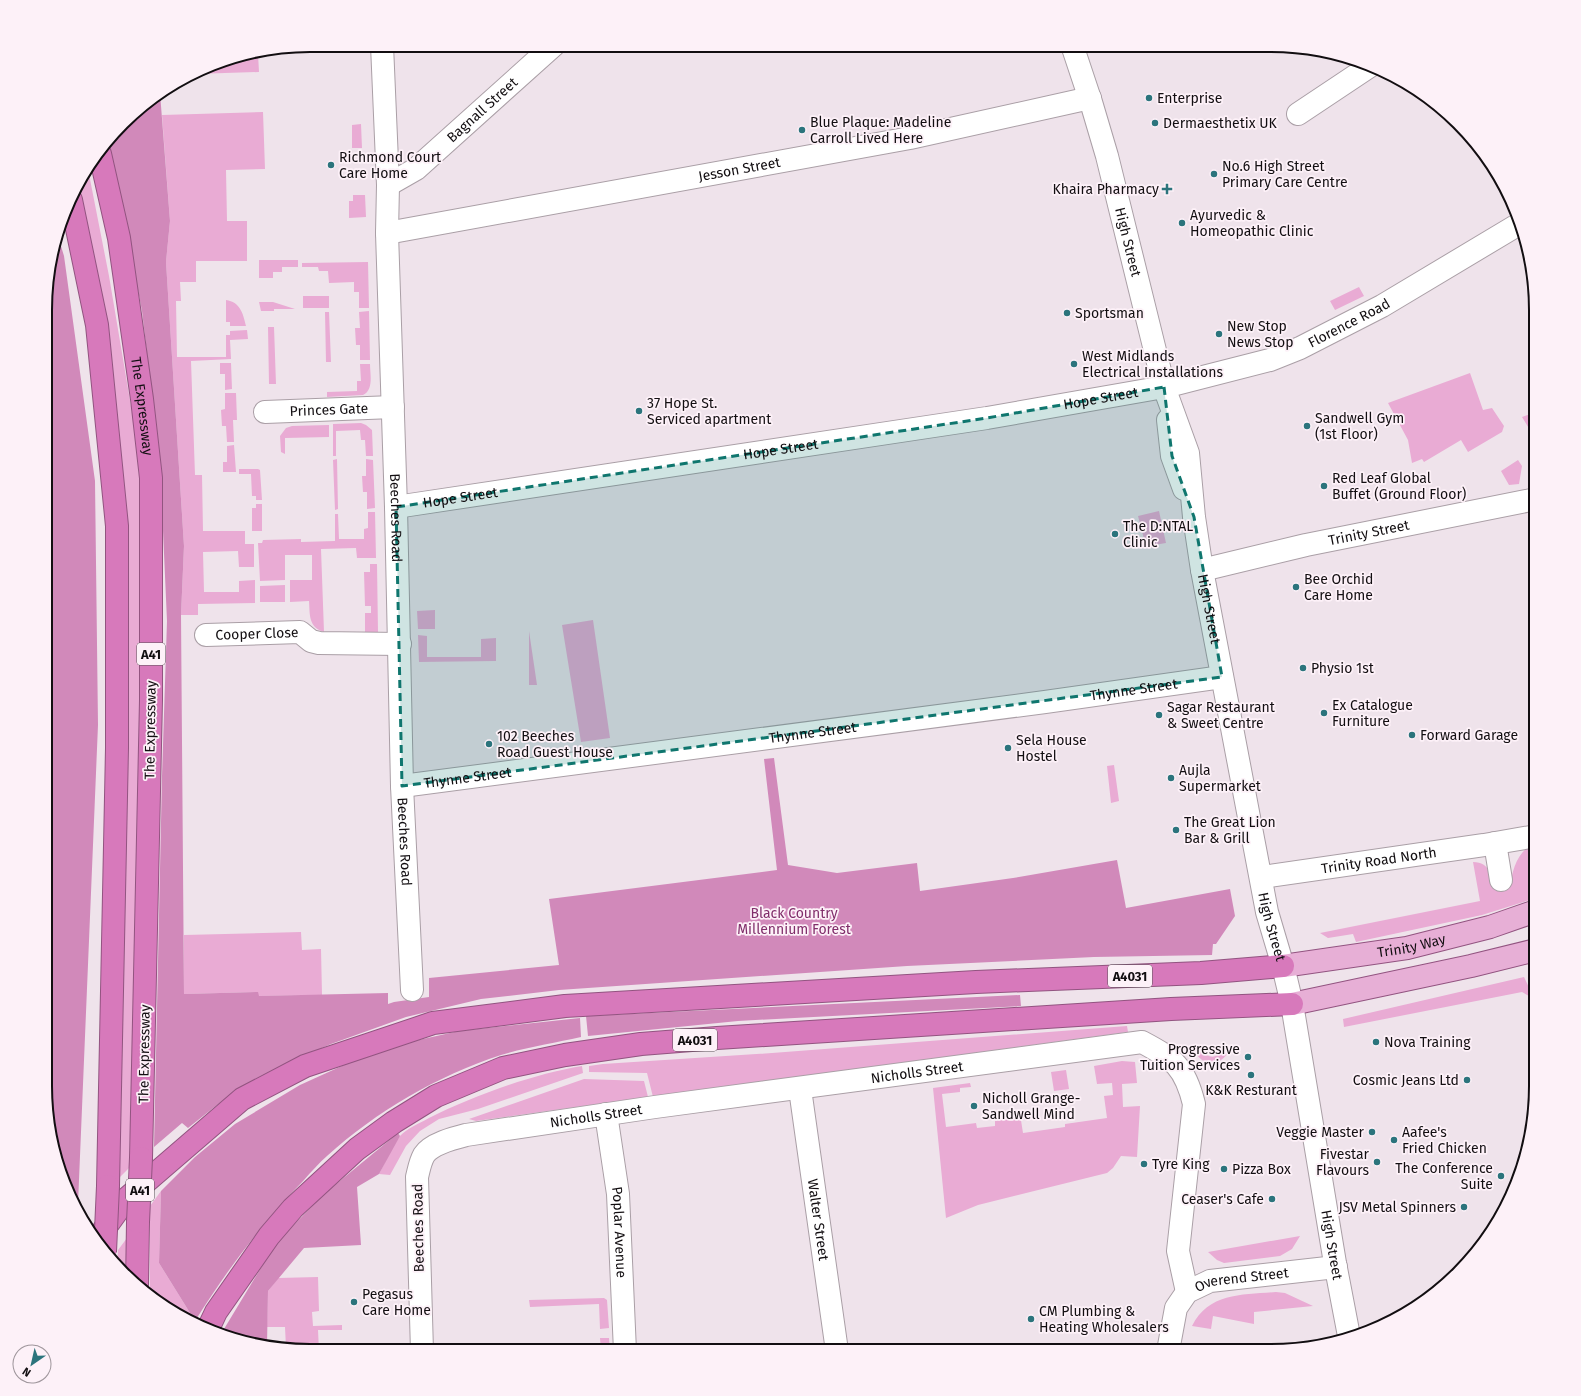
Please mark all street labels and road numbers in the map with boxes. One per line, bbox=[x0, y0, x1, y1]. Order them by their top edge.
street label: Bagnall Street bbox=[444, 73, 522, 146]
street label: Jesson Street bbox=[697, 154, 783, 185]
street label: High Street bbox=[1111, 206, 1145, 279]
street label: Florence Road bbox=[1305, 295, 1393, 351]
street label: The Expressway bbox=[127, 356, 156, 457]
street label: Hope Street bbox=[1062, 384, 1140, 413]
street label: Princes Gate bbox=[289, 400, 369, 420]
street label: Hope Street bbox=[742, 435, 820, 464]
street label: Beeches Road bbox=[386, 473, 405, 562]
street label: Hope Street bbox=[422, 484, 500, 512]
street label: Trinity Street bbox=[1327, 516, 1412, 549]
street label: High Street bbox=[1194, 573, 1224, 646]
street label: Cooper Close bbox=[215, 624, 299, 644]
road number: A41 bbox=[137, 643, 165, 665]
street label: Thynne Street bbox=[1089, 675, 1179, 705]
street label: The Expressway bbox=[141, 680, 160, 780]
street label: Thynne Street bbox=[768, 719, 858, 747]
street label: Thynne Street bbox=[423, 764, 513, 792]
street label: Beeches Road bbox=[394, 797, 415, 886]
street label: Trinity Road North bbox=[1320, 844, 1438, 877]
street label: High Street bbox=[1254, 891, 1289, 964]
street label: Trinity Way bbox=[1376, 931, 1448, 961]
road number: A4031 bbox=[1108, 965, 1152, 987]
street label: The Expressway bbox=[135, 1004, 154, 1104]
road number: A4031 bbox=[673, 1029, 717, 1051]
street label: Nicholls Street bbox=[870, 1058, 965, 1087]
street label: Nicholls Street bbox=[549, 1101, 644, 1131]
street label: Walter Street bbox=[804, 1178, 832, 1263]
road number: A41 bbox=[126, 1179, 154, 1201]
street label: Beeches Road bbox=[409, 1183, 428, 1273]
street label: Poplar Avenue bbox=[608, 1185, 630, 1278]
street label: High Street bbox=[1317, 1209, 1346, 1282]
street label: Overend Street bbox=[1192, 1264, 1290, 1296]

